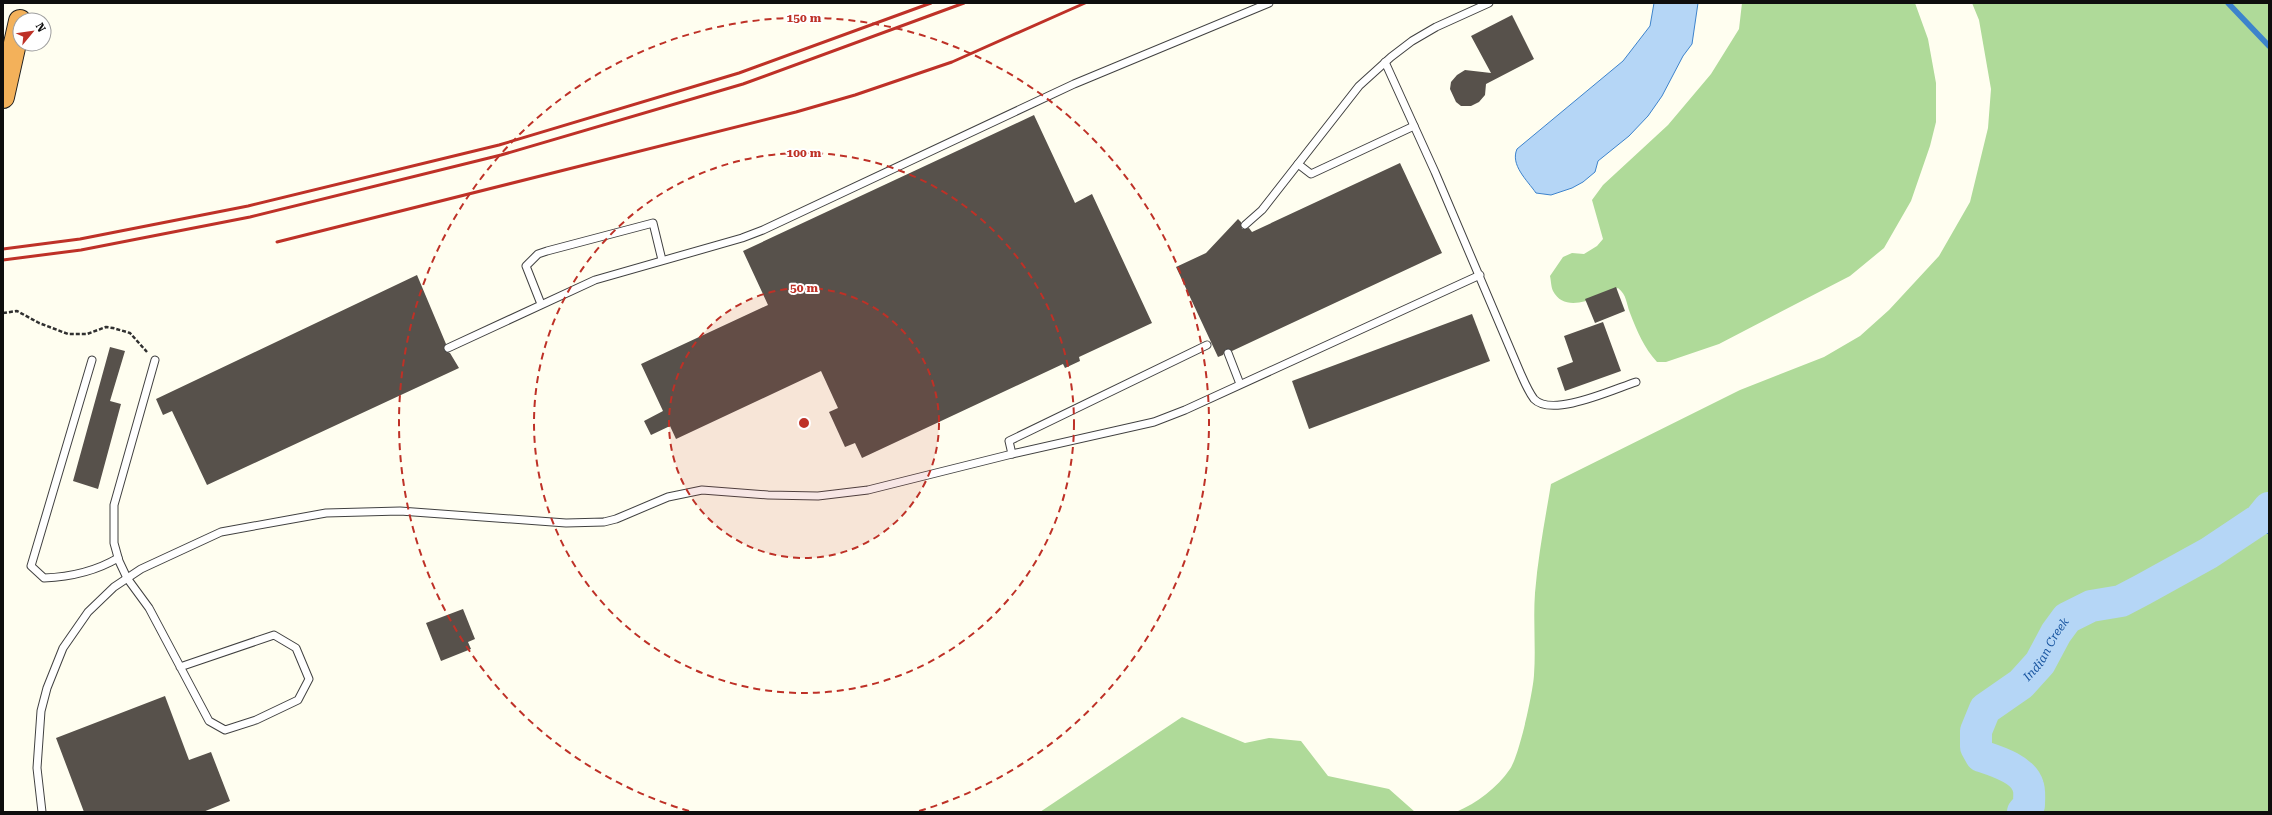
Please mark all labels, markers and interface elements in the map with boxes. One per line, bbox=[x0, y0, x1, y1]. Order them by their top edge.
text: 150 m bbox=[787, 11, 822, 25]
north arrow bbox=[12, 12, 52, 52]
text: N bbox=[33, 21, 48, 35]
text: 100 m bbox=[787, 146, 822, 160]
text: 50 m bbox=[790, 281, 818, 295]
centre of rings bbox=[797, 416, 811, 430]
water label: Indian Creek bbox=[2020, 615, 2072, 684]

